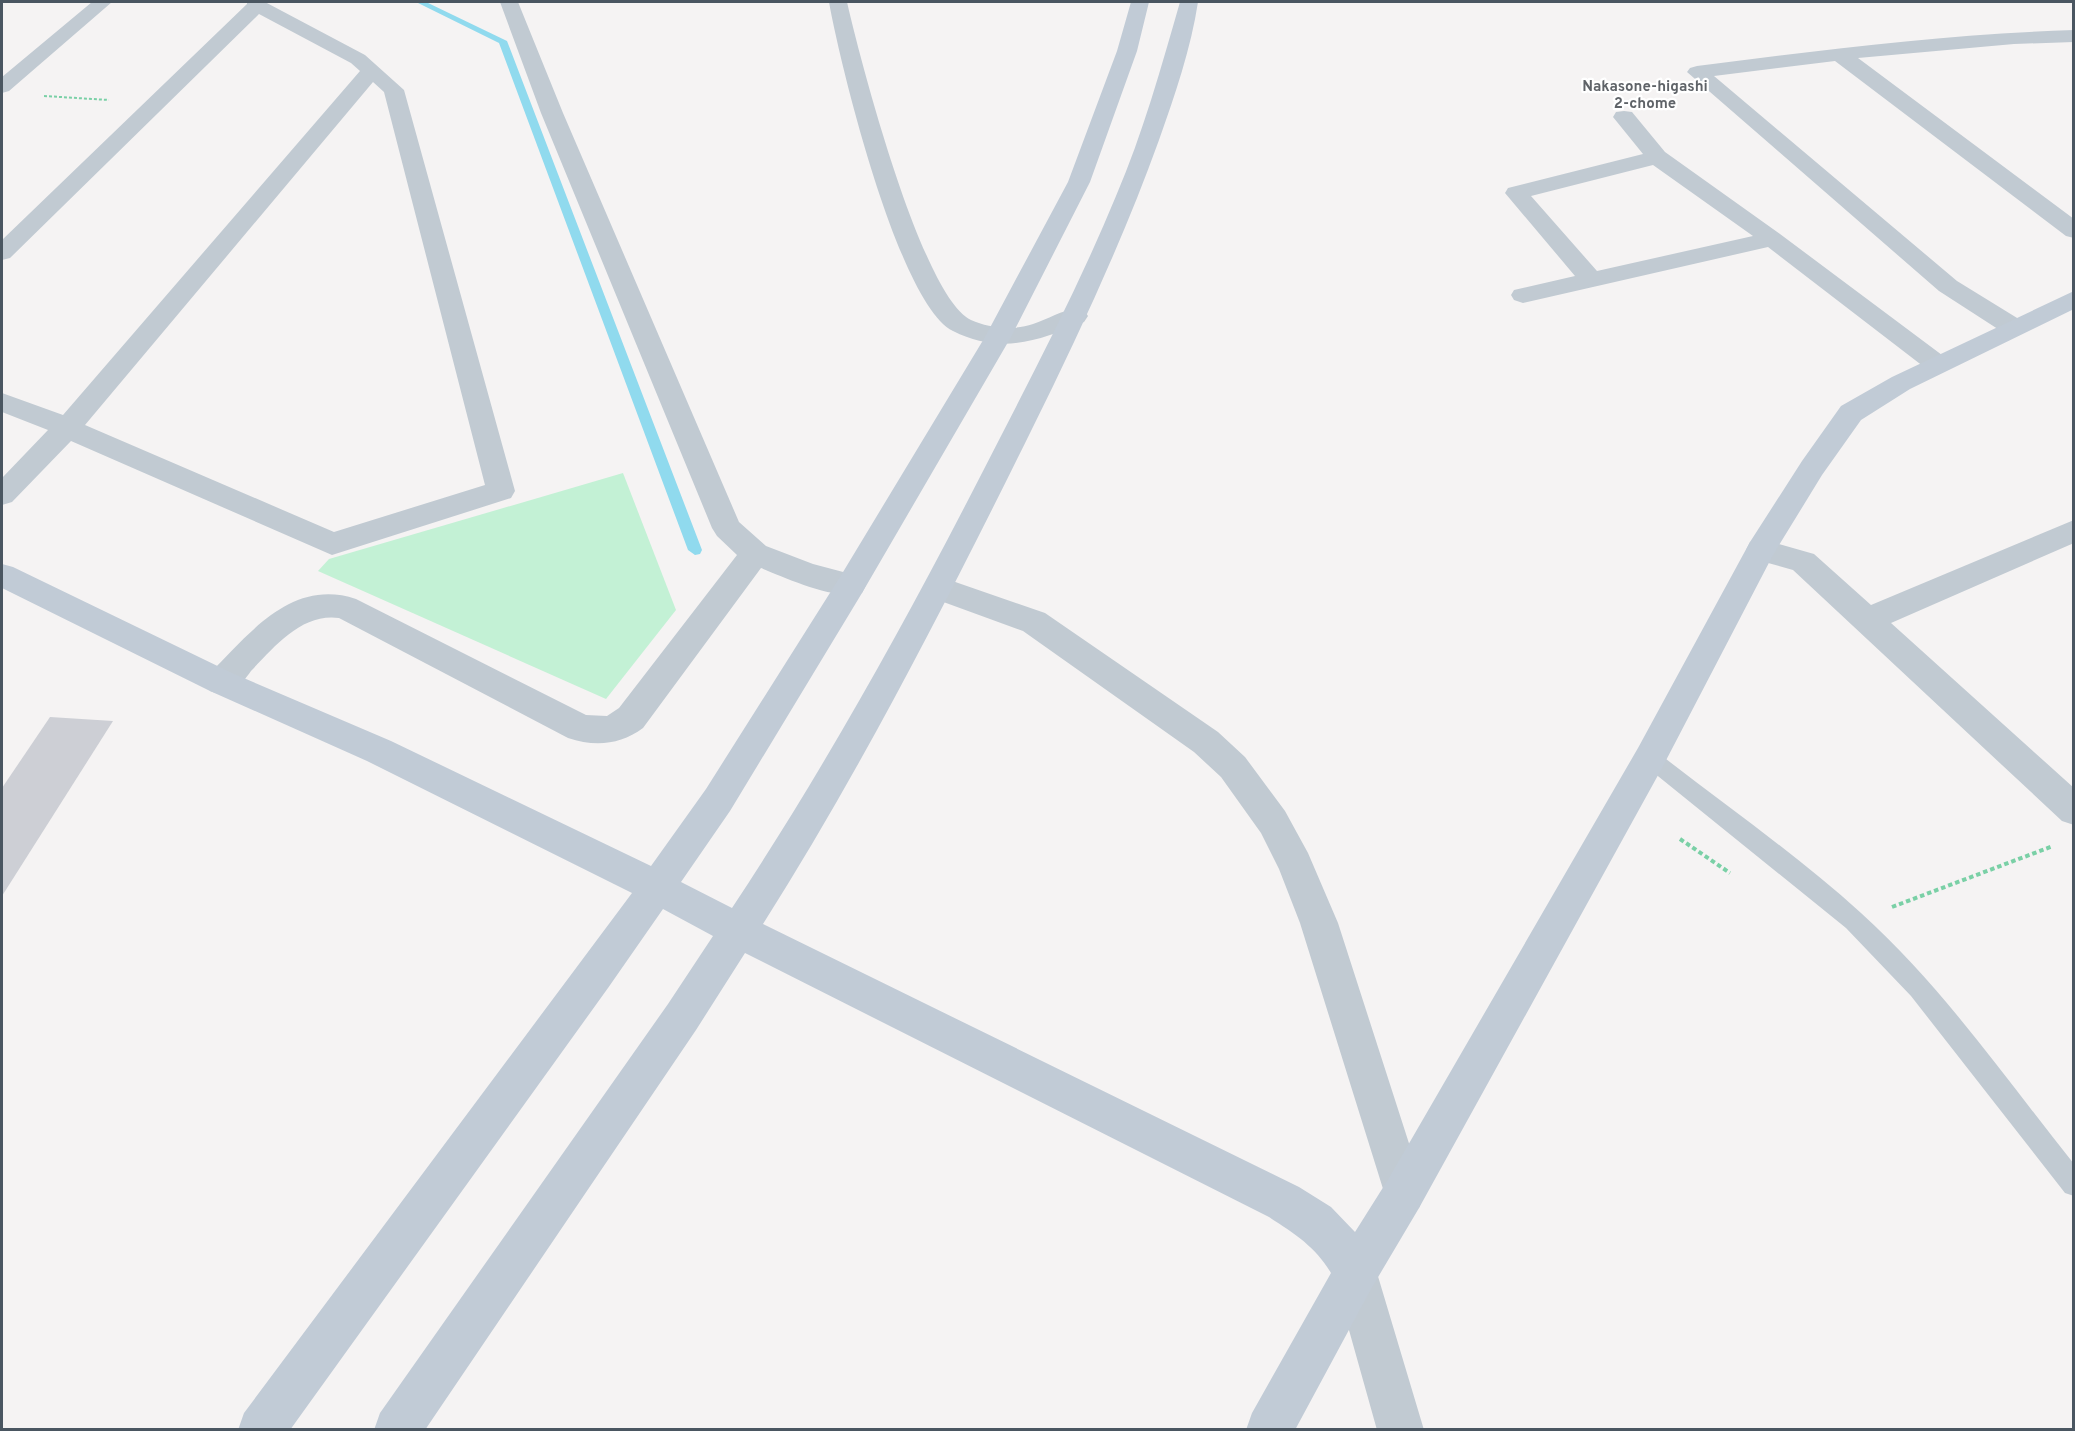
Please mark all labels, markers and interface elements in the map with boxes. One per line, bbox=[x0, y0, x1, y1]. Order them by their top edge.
district label: Nakasone-higashi 2-chome bbox=[1582, 78, 1708, 114]

